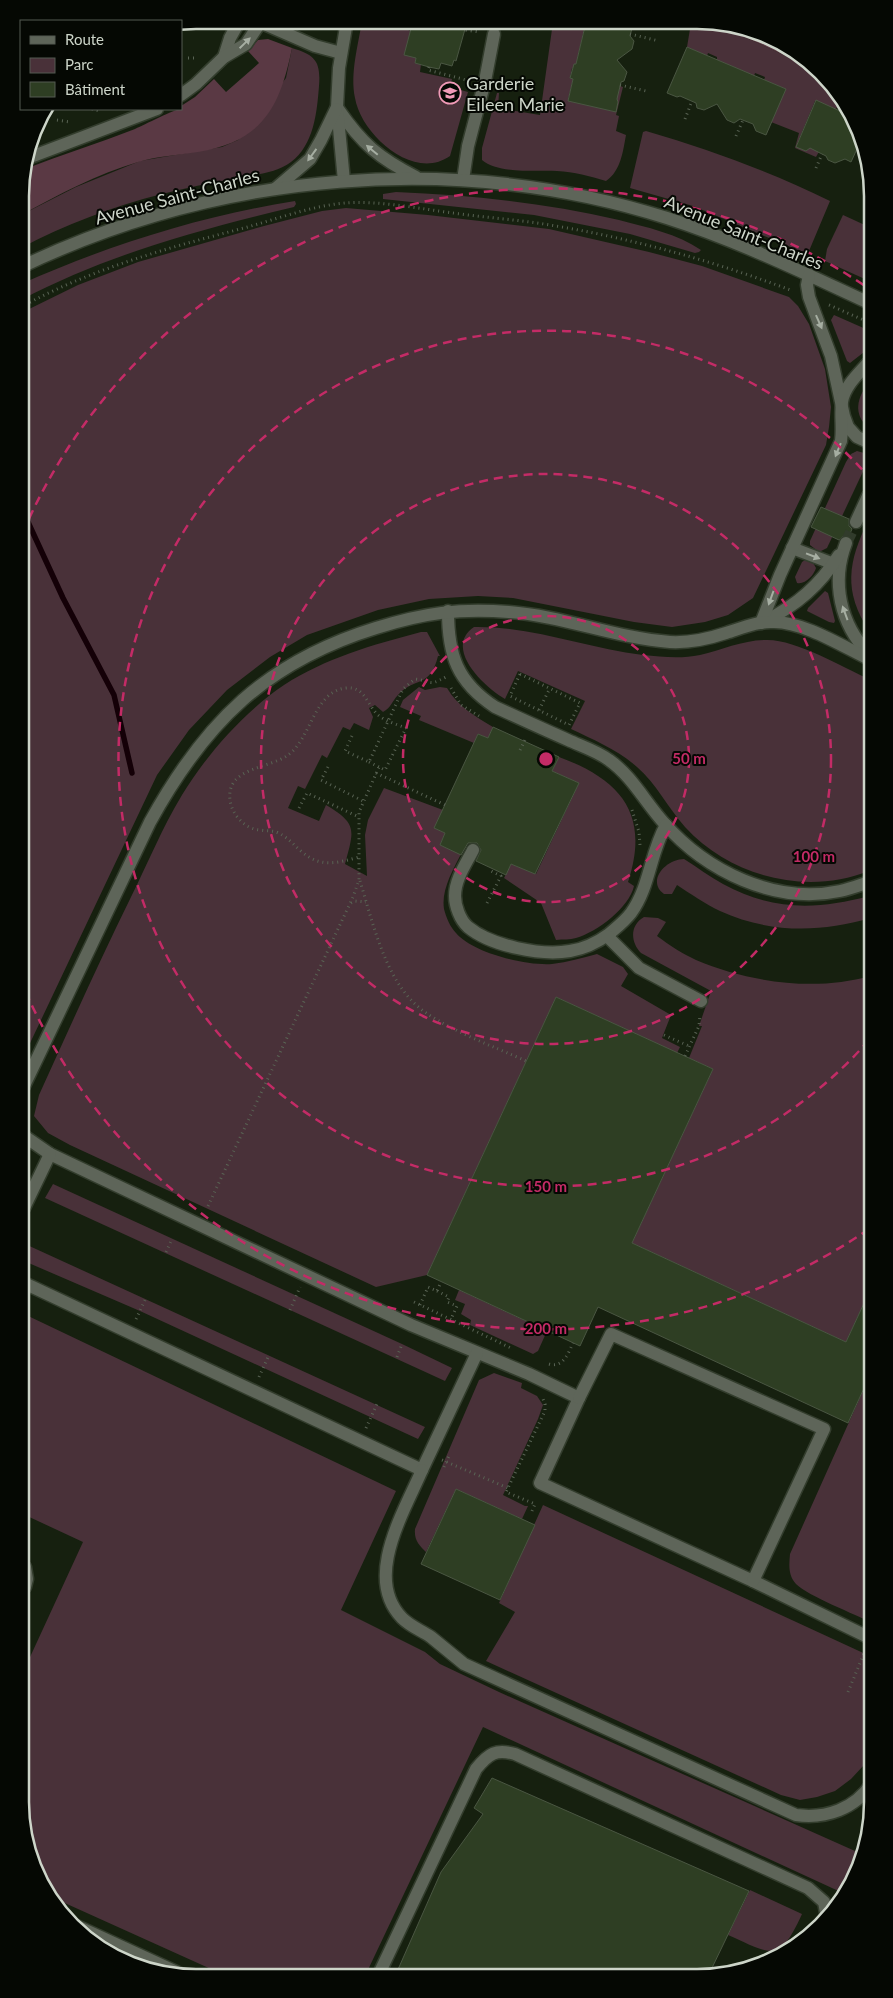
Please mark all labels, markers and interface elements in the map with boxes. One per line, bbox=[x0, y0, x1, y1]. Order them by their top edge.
legend bbox=[20, 20, 182, 110]
text: Route bbox=[65, 30, 104, 48]
one-way arrow bbox=[239, 37, 251, 49]
text: Parc bbox=[65, 55, 94, 73]
place label: Garderie Eileen Marie bbox=[466, 72, 564, 115]
text: Bâtiment bbox=[65, 80, 126, 98]
school or university icon: Garderie Eileen Marie bbox=[438, 81, 462, 105]
one-way arrow bbox=[366, 145, 379, 156]
one-way arrow bbox=[307, 148, 318, 161]
street label: Avenue Saint-Charles bbox=[92, 163, 262, 229]
street label: Avenue Saint-Charles bbox=[661, 190, 827, 274]
one-way arrow bbox=[815, 315, 823, 329]
one-way arrow bbox=[833, 443, 841, 457]
one-way arrow bbox=[806, 552, 821, 560]
one-way arrow bbox=[767, 591, 775, 606]
one-way arrow bbox=[841, 605, 848, 620]
text: 50 m bbox=[672, 749, 706, 767]
centre of rings bbox=[537, 750, 555, 768]
text: 100 m bbox=[793, 847, 835, 865]
text: 150 m bbox=[525, 1177, 567, 1195]
text: 200 m bbox=[525, 1319, 567, 1337]

